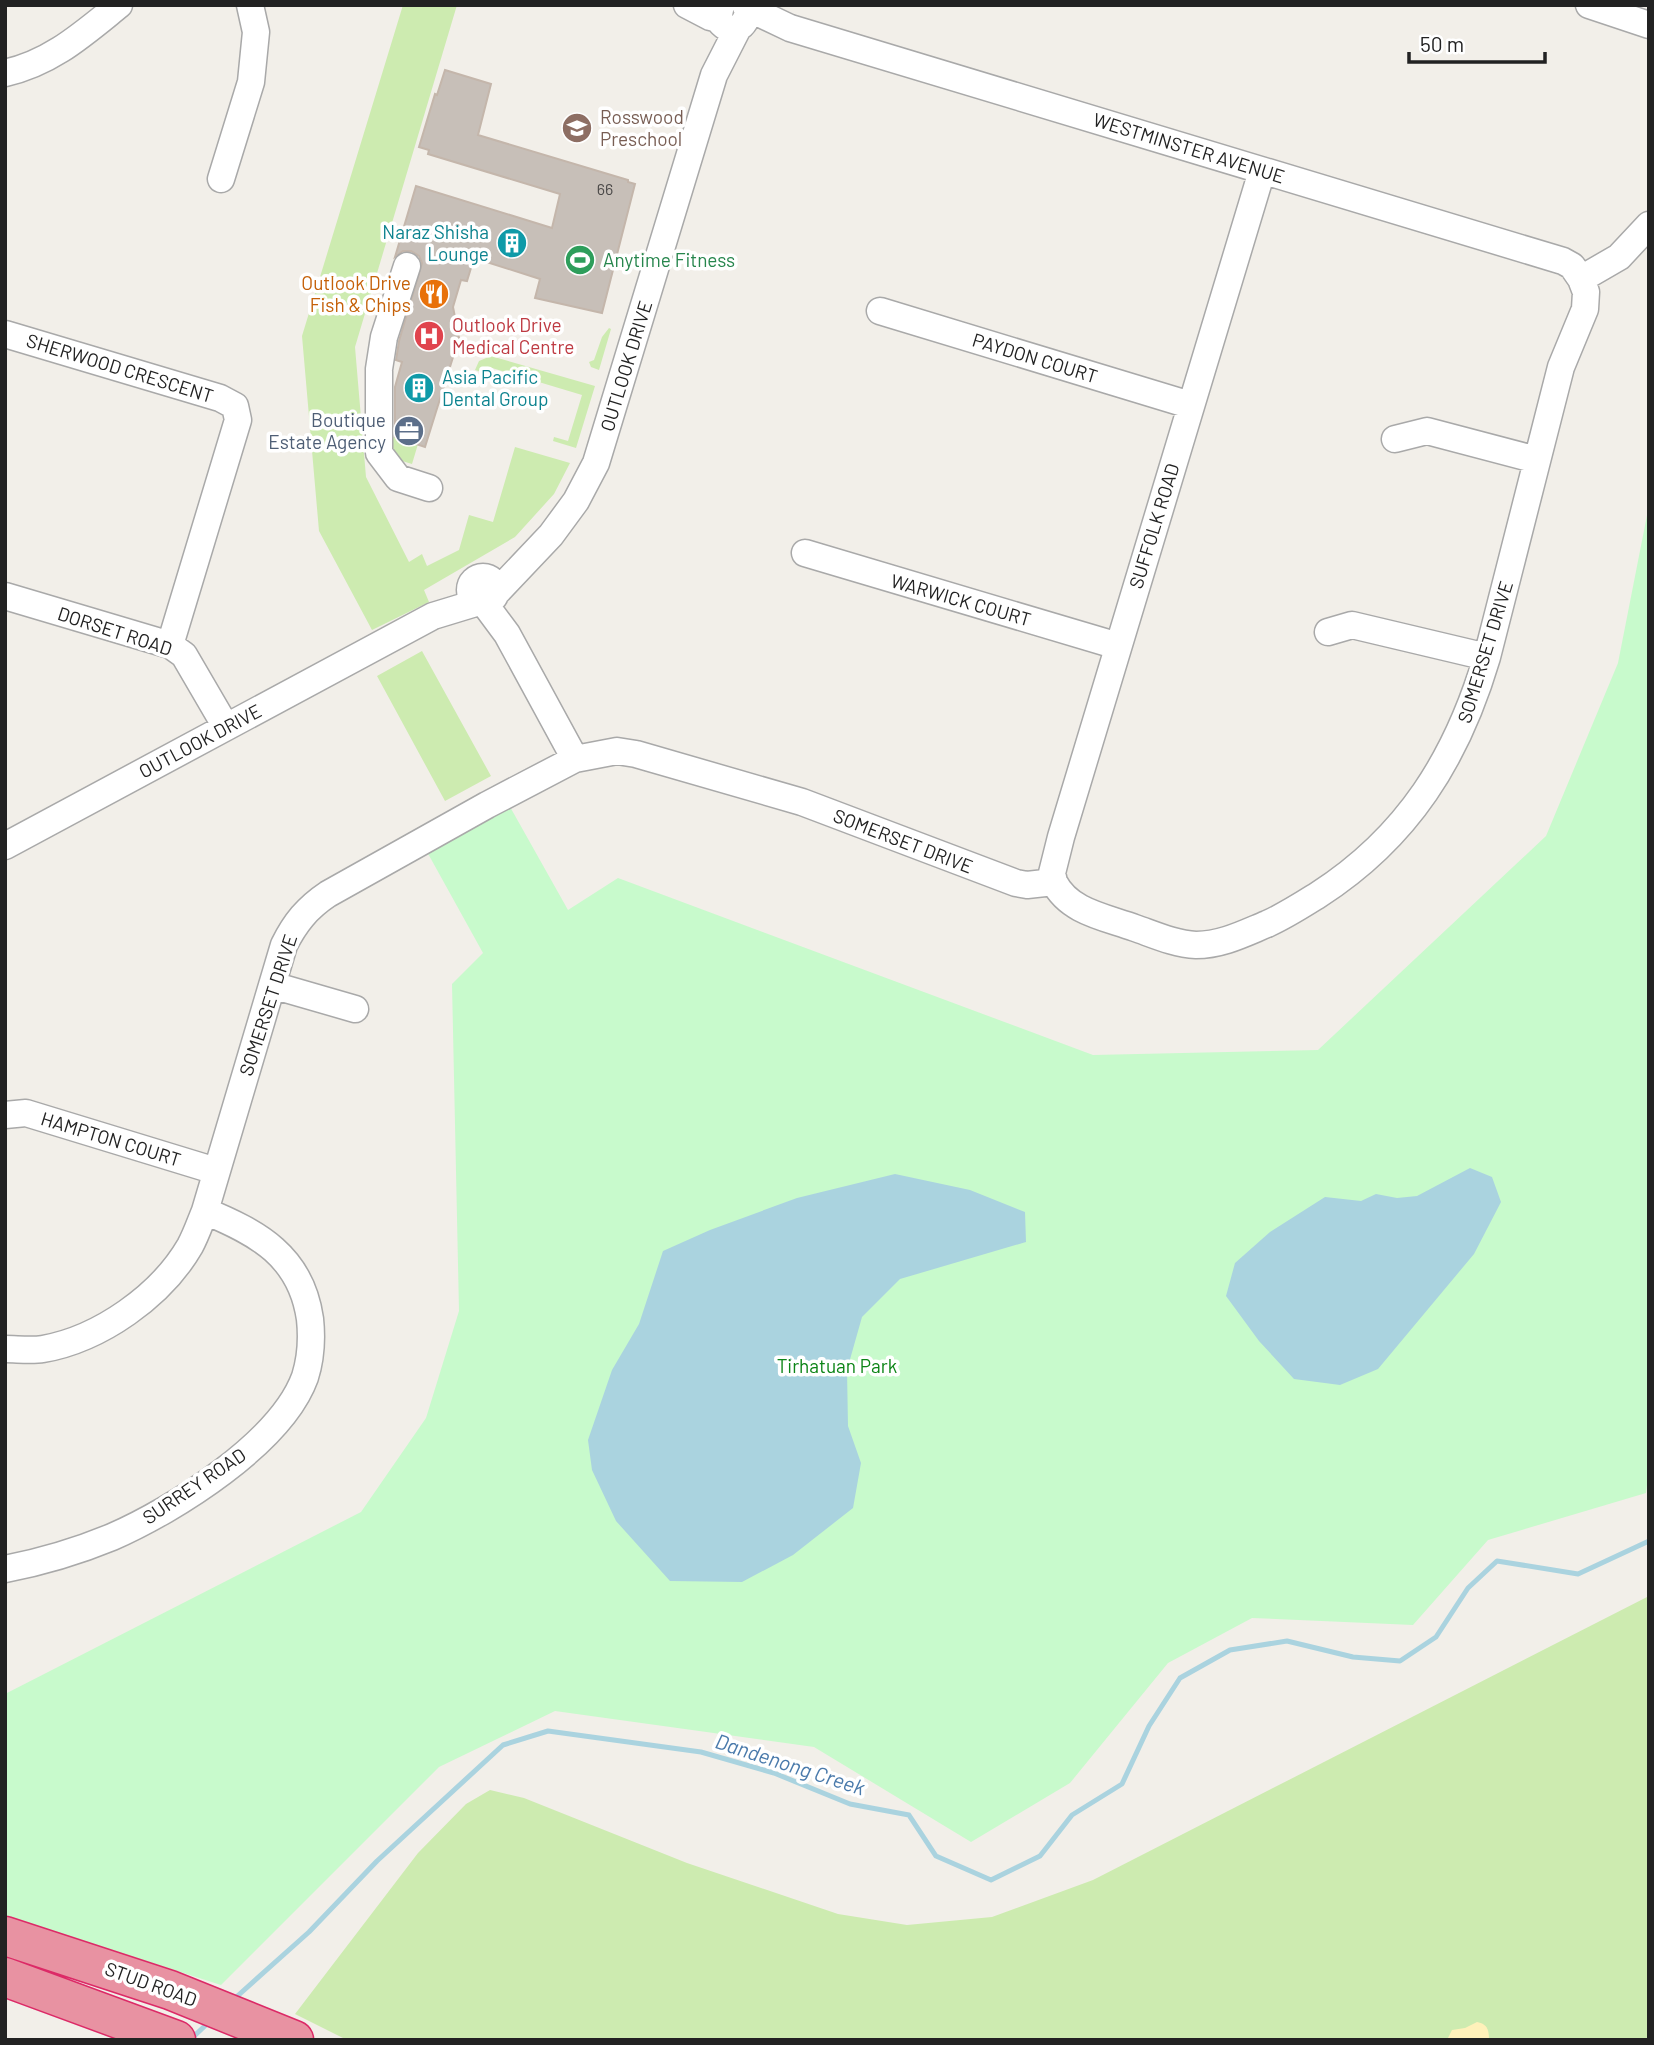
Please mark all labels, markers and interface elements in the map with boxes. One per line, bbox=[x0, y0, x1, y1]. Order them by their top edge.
scale bar bbox=[1409, 21, 1546, 65]
text: 50 m bbox=[1420, 31, 1464, 56]
place label: Rosswood Preschool bbox=[600, 105, 684, 150]
street label: WESTMINSTER AVENUE bbox=[1091, 107, 1288, 188]
school or university icon: Rosswood Preschool bbox=[560, 111, 594, 145]
house number: 66 bbox=[597, 179, 613, 198]
place label: Naraz Shisha Lounge bbox=[382, 220, 489, 265]
building icon: Naraz Shisha Lounge bbox=[495, 226, 529, 260]
sports icon: Anytime Fitness bbox=[563, 243, 597, 277]
place label: Anytime Fitness bbox=[603, 248, 735, 271]
place label: Outlook Drive Fish & Chips bbox=[301, 271, 411, 316]
restaurant icon: Outlook Drive Fish & Chips bbox=[417, 277, 451, 311]
street label: OUTLOOK DRIVE bbox=[595, 298, 656, 434]
place label: Outlook Drive Medical Centre bbox=[452, 313, 574, 358]
hospital icon: Outlook Drive Medical Centre bbox=[412, 319, 446, 353]
street label: SHERWOOD CRESCENT bbox=[24, 328, 216, 407]
street label: PAYDON COURT bbox=[970, 328, 1101, 387]
place label: Asia Pacific Dental Group bbox=[442, 365, 548, 410]
building icon: Asia Pacific Dental Group bbox=[402, 371, 436, 405]
place label: Boutique Estate Agency bbox=[268, 408, 386, 453]
office icon: Boutique Estate Agency bbox=[392, 414, 426, 448]
street label: SUFFOLK ROAD bbox=[1124, 461, 1183, 591]
street label: WARWICK COURT bbox=[888, 569, 1034, 630]
street label: SOMERSET DRIVE bbox=[1452, 578, 1517, 726]
street label: DORSET ROAD bbox=[55, 601, 175, 660]
street label: OUTLOOK DRIVE bbox=[135, 699, 265, 783]
street label: SOMERSET DRIVE bbox=[830, 803, 976, 878]
street label: SOMERSET DRIVE bbox=[234, 931, 301, 1079]
street label: HAMPTON COURT bbox=[38, 1106, 184, 1171]
park label: Tirhatuan Park bbox=[777, 1354, 897, 1377]
street label: SURREY ROAD bbox=[138, 1443, 250, 1529]
water label: Dandenong Creek bbox=[713, 1728, 869, 1800]
street label: STUD ROAD bbox=[102, 1956, 200, 2011]

